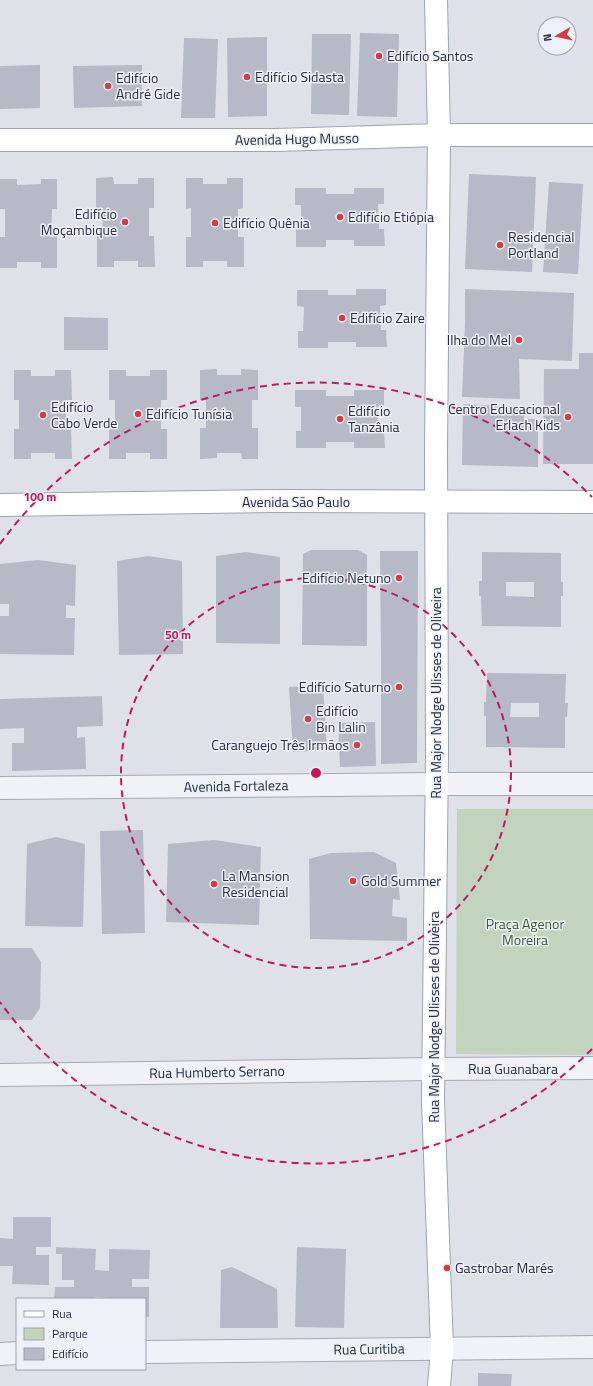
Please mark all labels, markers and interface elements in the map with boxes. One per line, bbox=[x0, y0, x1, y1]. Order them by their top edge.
north arrow bbox=[537, 16, 577, 56]
text: N bbox=[539, 33, 556, 43]
place label: Edifício Santos bbox=[387, 45, 473, 66]
marker: Edifício Santos bbox=[374, 51, 384, 61]
place label: Edifício Sidasta bbox=[255, 66, 344, 87]
place label: Edifício André Gide bbox=[116, 67, 180, 104]
marker: Edifício Sidasta bbox=[242, 72, 252, 82]
marker: Edifício André Gide bbox=[103, 81, 113, 91]
street label: Avenida Hugo Musso bbox=[235, 127, 359, 150]
place label: Edifício Moçambique bbox=[41, 203, 117, 240]
place label: Edifício Etiópia bbox=[348, 206, 434, 227]
place label: Edifício Quênia bbox=[223, 212, 310, 233]
marker: Edifício Etiópia bbox=[335, 212, 345, 222]
marker: Edifício Moçambique bbox=[120, 217, 130, 227]
marker: Edifício Quênia bbox=[210, 218, 220, 228]
place label: Residencial Portland bbox=[508, 226, 575, 263]
marker: Residencial Portland bbox=[495, 240, 505, 250]
place label: Edifício Zaire bbox=[350, 307, 425, 328]
marker: Edifício Zaire bbox=[337, 313, 347, 323]
place label: Ilha do Mel bbox=[447, 329, 511, 350]
marker: Ilha do Mel bbox=[514, 335, 524, 345]
place label: Edifício Cabo Verde bbox=[51, 396, 117, 433]
place label: Centro Educacional Erlach Kids bbox=[448, 398, 560, 435]
place label: Edifício Tanzânia bbox=[348, 400, 400, 437]
place label: Edifício Tunísia bbox=[146, 403, 232, 424]
marker: Edifício Tunísia bbox=[133, 409, 143, 419]
marker: Edifício Cabo Verde bbox=[38, 410, 48, 420]
marker: Centro Educacional Erlach Kids bbox=[563, 412, 573, 422]
marker: Edifício Tanzânia bbox=[335, 414, 345, 424]
text: 100 m bbox=[24, 487, 56, 506]
street label: Avenida São Paulo bbox=[242, 491, 350, 512]
place label: Edifício Netuno bbox=[302, 567, 391, 588]
marker: Edifício Netuno bbox=[394, 573, 404, 583]
street label: Rua Major Nodge Ulisses de Oliveira bbox=[425, 587, 446, 799]
text: 50 m bbox=[165, 625, 191, 644]
place label: Edifício Saturno bbox=[299, 676, 391, 697]
marker: Edifício Saturno bbox=[394, 682, 404, 692]
place label: Edifício Bin Lalin bbox=[316, 700, 366, 737]
marker: Edifício Bin Lalin bbox=[303, 714, 313, 724]
place label: Caranguejo Três Irmãos bbox=[211, 734, 349, 755]
marker: Caranguejo Três Irmãos bbox=[352, 740, 362, 750]
centre of rings bbox=[309, 766, 323, 780]
street label: Avenida Fortaleza bbox=[183, 774, 289, 797]
place label: La Mansion Residencial bbox=[222, 865, 290, 902]
place label: Gold Summer bbox=[361, 870, 441, 891]
marker: Gold Summer bbox=[348, 876, 358, 886]
marker: La Mansion Residencial bbox=[209, 879, 219, 889]
street label: Rua Major Nodge Ulisses de Oliveira bbox=[423, 911, 444, 1123]
park label: Praça Agenor Moreira bbox=[486, 913, 564, 950]
street label: Rua Guanabara bbox=[468, 1058, 558, 1079]
street label: Rua Humberto Serrano bbox=[149, 1060, 285, 1083]
place label: Gastrobar Marés bbox=[455, 1257, 554, 1278]
marker: Gastrobar Marés bbox=[442, 1263, 452, 1273]
legend bbox=[16, 1298, 146, 1370]
text: Rua bbox=[52, 1304, 72, 1323]
text: Parque bbox=[52, 1324, 88, 1343]
street label: Rua Curitiba bbox=[333, 1337, 405, 1360]
text: Edifício bbox=[52, 1344, 88, 1363]

